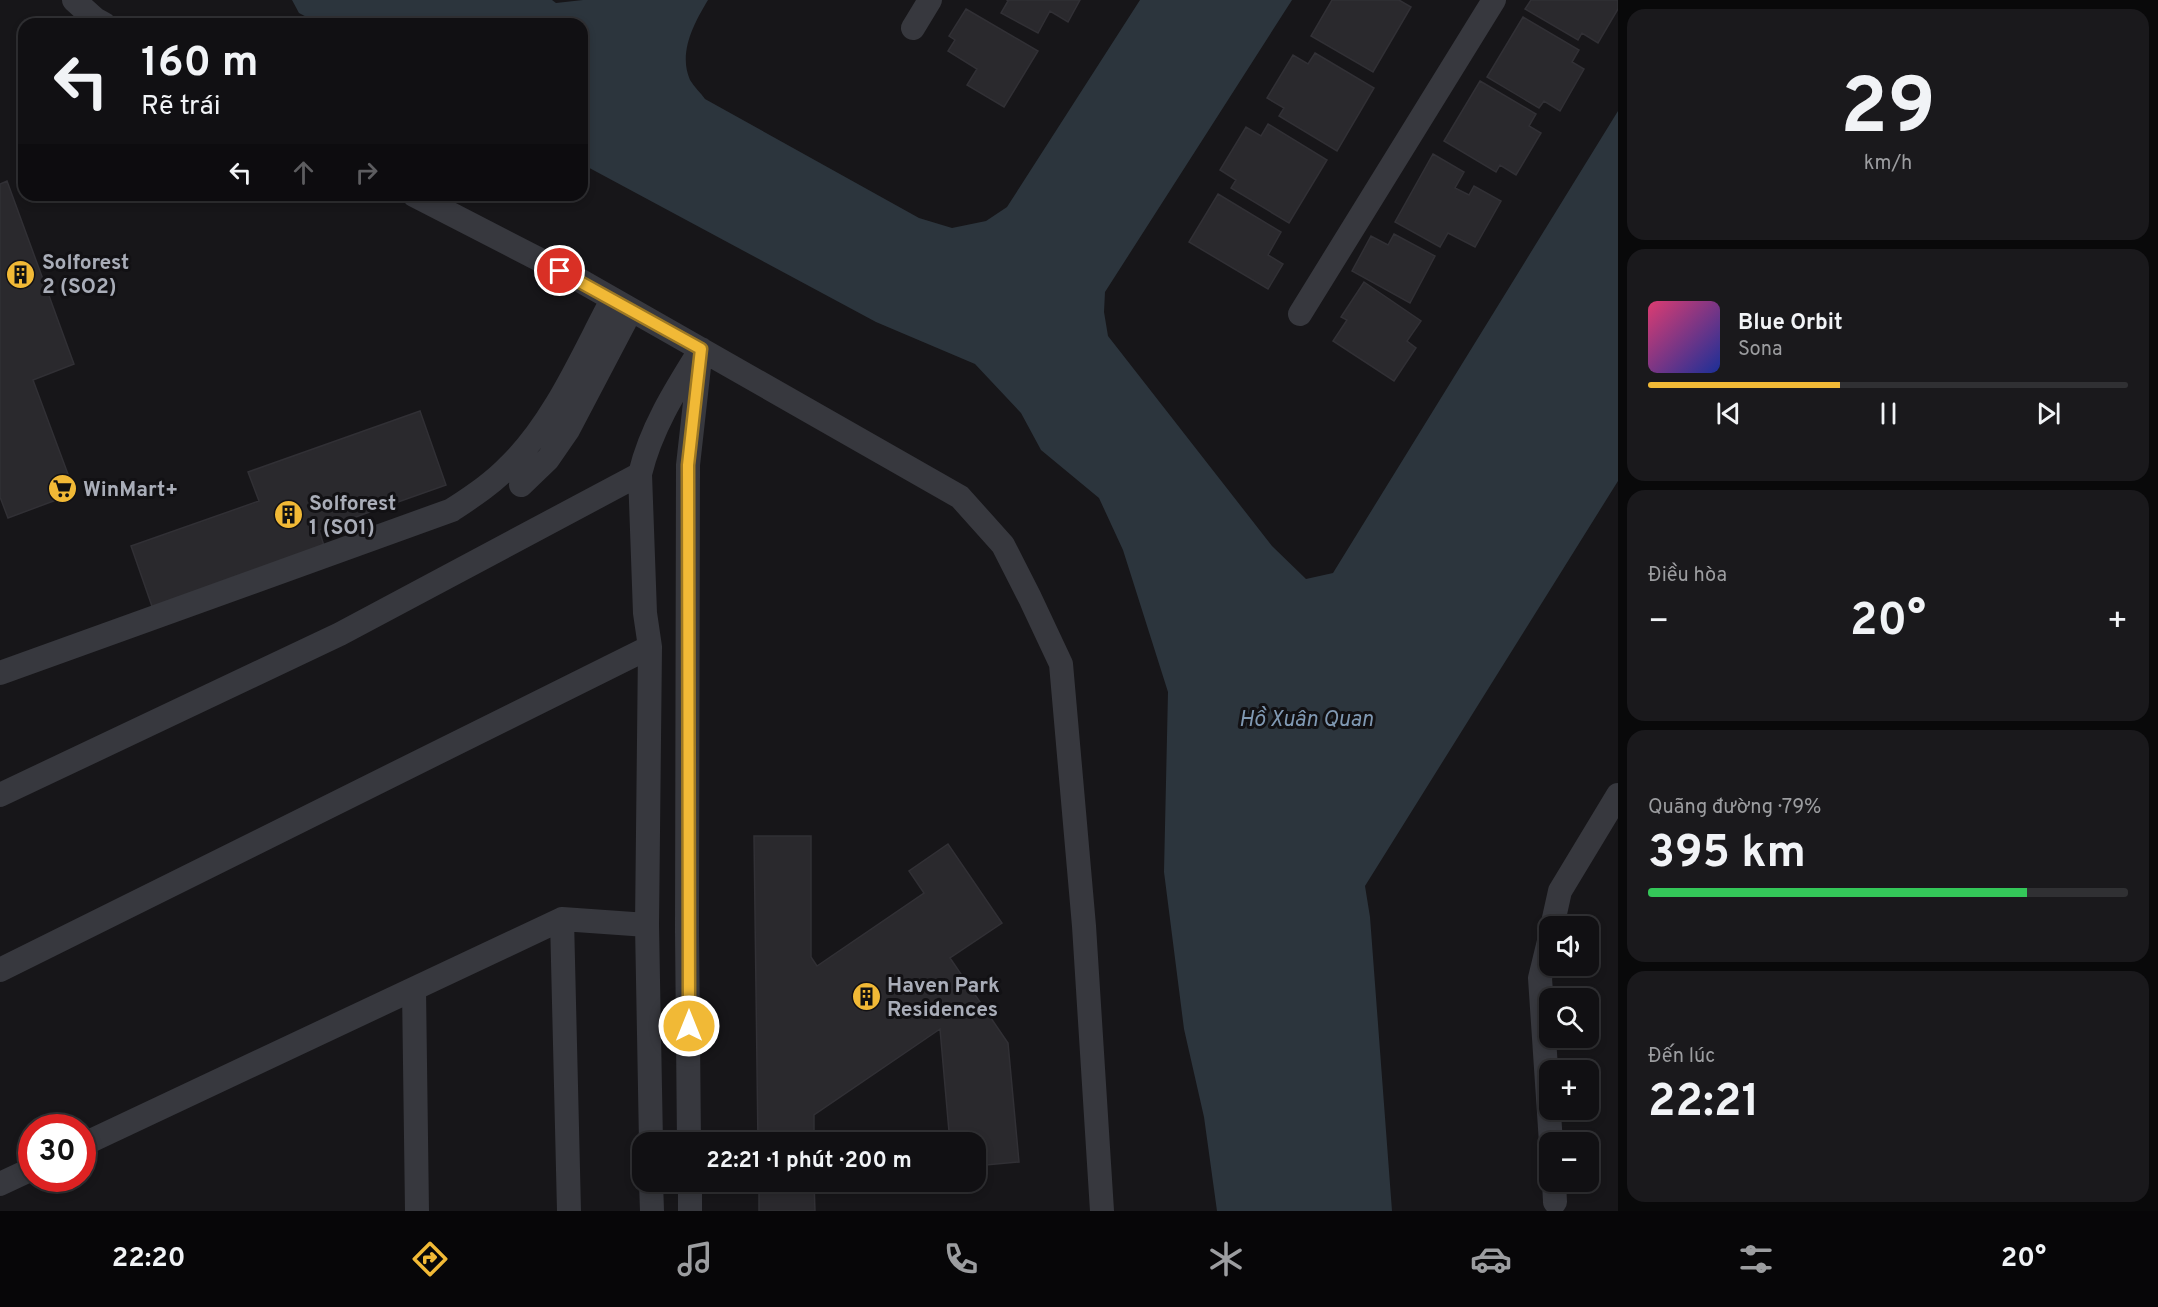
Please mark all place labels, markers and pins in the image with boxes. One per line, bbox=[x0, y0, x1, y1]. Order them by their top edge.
pin bbox=[534, 245, 585, 296]
place label: Solforest 2 (SO2) bbox=[42, 250, 129, 301]
building icon: Solforest 2 (SO2) bbox=[5, 258, 37, 290]
supermarket icon: WinMart+ bbox=[46, 473, 78, 505]
place label: WinMart+ bbox=[83, 477, 178, 504]
place label: Solforest 1 (SO1) bbox=[309, 491, 396, 542]
building icon: Solforest 1 (SO1) bbox=[272, 499, 304, 531]
place label: Haven Park Residences bbox=[887, 973, 1000, 1024]
building icon: Haven Park Residences bbox=[850, 981, 882, 1013]

